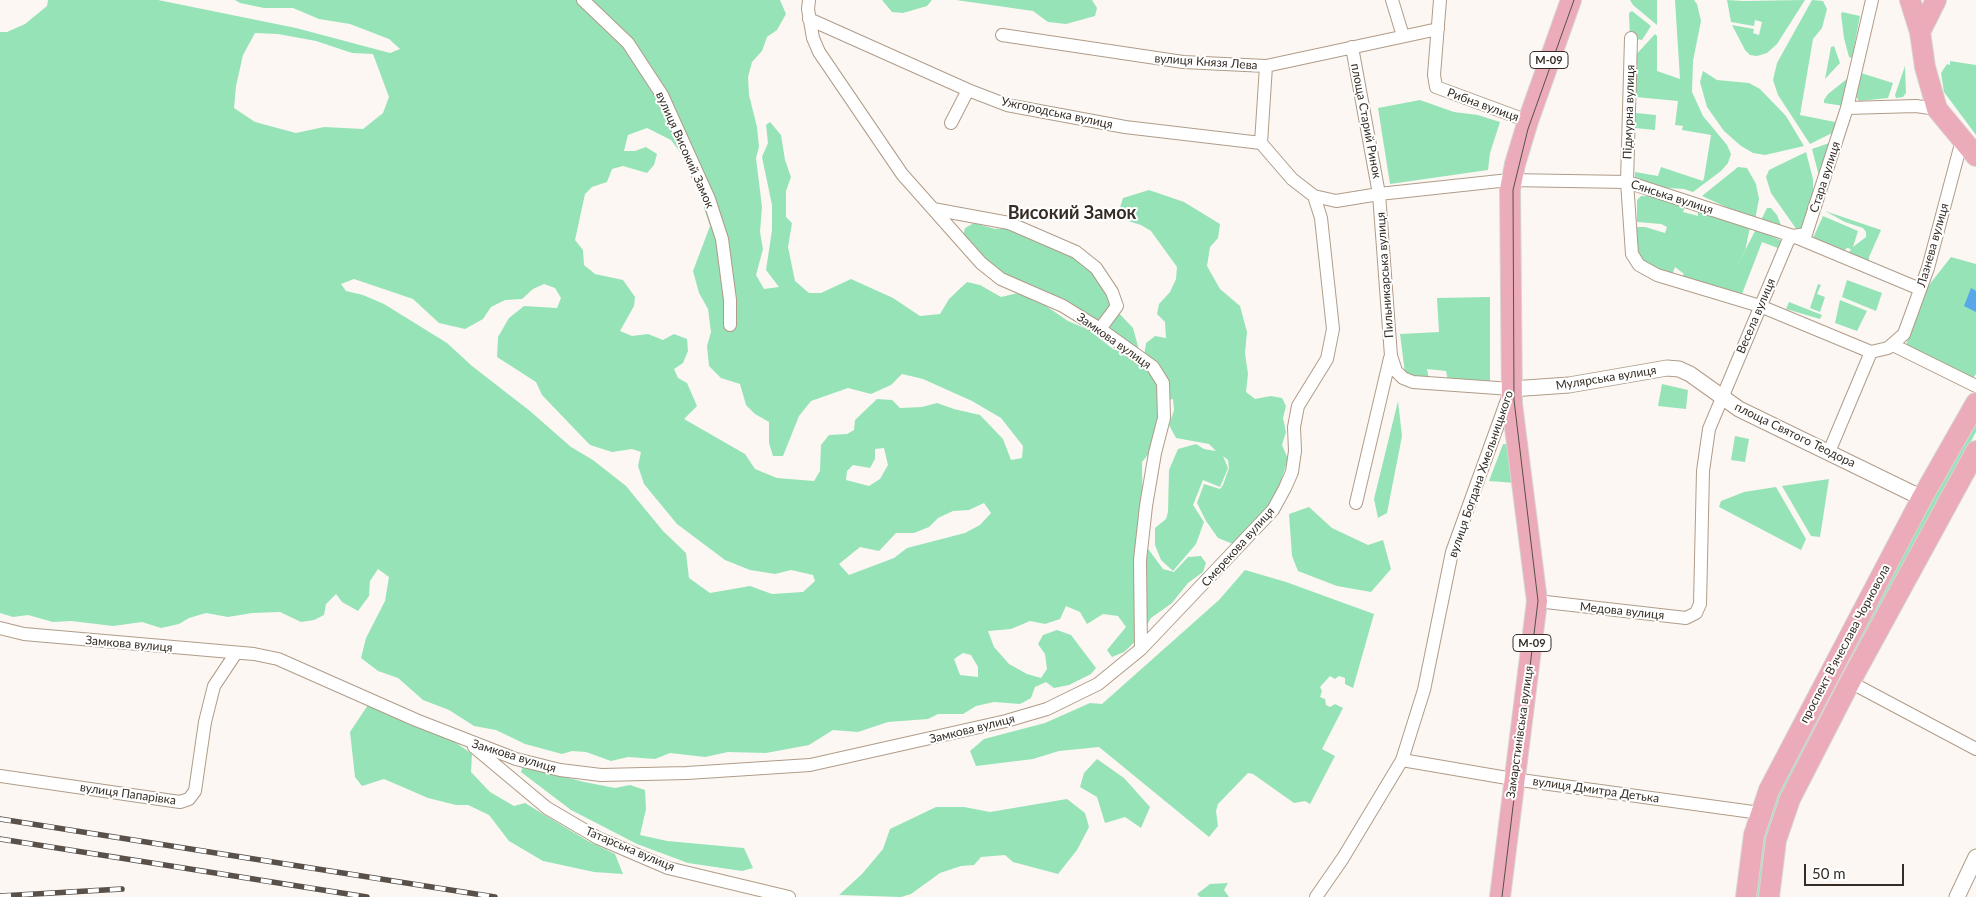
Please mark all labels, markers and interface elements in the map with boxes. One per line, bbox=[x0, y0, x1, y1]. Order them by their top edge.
street label: вулиця Князя Лева bbox=[1154, 51, 1258, 73]
road number: М-09 bbox=[1530, 52, 1568, 68]
street label: площа Старий Ринок bbox=[1348, 62, 1384, 180]
street label: Підмурна вулиця bbox=[1620, 64, 1638, 160]
street label: Рибна вулиця bbox=[1445, 85, 1521, 125]
street label: вулиця Високий Замок bbox=[653, 90, 717, 210]
street label: Ужгородська вулиця bbox=[1000, 94, 1114, 132]
street label: Стара вулиця bbox=[1807, 140, 1843, 214]
street label: Сянська вулиця bbox=[1629, 177, 1715, 217]
street label: Лазнева вулиця bbox=[1914, 201, 1952, 289]
district label: Високий Замок bbox=[1008, 202, 1136, 224]
street label: Пильникарська вулиця bbox=[1373, 212, 1397, 338]
street label: Весела вулиця bbox=[1734, 276, 1778, 356]
street label: Замкова вулиця bbox=[1074, 310, 1154, 372]
street label: Мулярська вулиця bbox=[1555, 363, 1657, 393]
street label: вулиця Богдана Хмельницького bbox=[1446, 389, 1516, 559]
street label: площа Святого Теодора bbox=[1732, 400, 1858, 470]
street label: Смерекова вулиця bbox=[1198, 504, 1278, 590]
street label: проспект Вʼячеслава Чорновола bbox=[1797, 562, 1893, 726]
street label: Медова вулиця bbox=[1579, 599, 1665, 623]
street label: Замкова вулиця bbox=[85, 633, 173, 655]
road number: М-09 bbox=[1513, 634, 1551, 651]
street label: Замарстинівська вулиця bbox=[1504, 665, 1536, 799]
street label: Замкова вулиця bbox=[928, 711, 1016, 747]
street label: Замкова вулиця bbox=[470, 736, 558, 776]
street label: вулиця Дмитра Детька bbox=[1532, 774, 1660, 806]
street label: вулиця Папарівка bbox=[79, 780, 177, 808]
street label: Татарська вулиця bbox=[583, 824, 677, 874]
scale bar bbox=[1806, 854, 1906, 886]
text: 50 m bbox=[1812, 864, 1846, 882]

